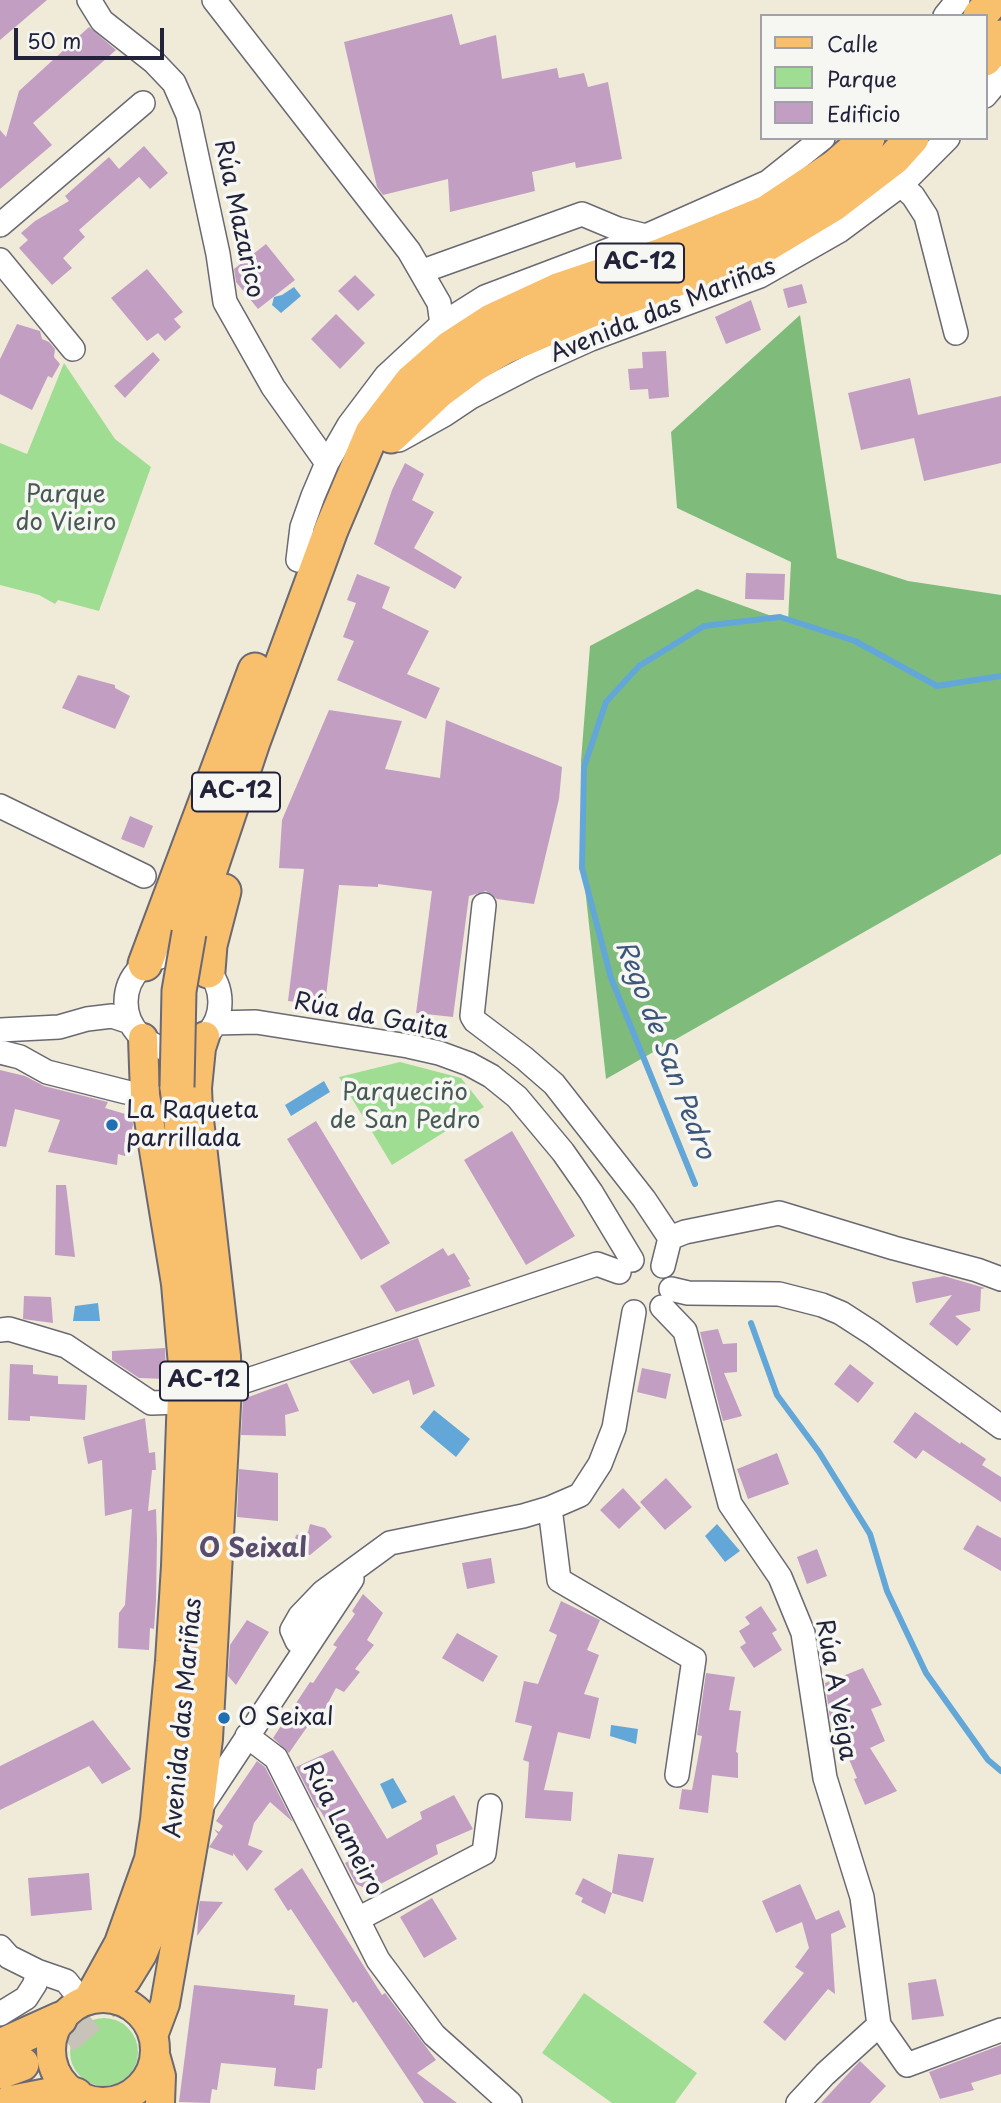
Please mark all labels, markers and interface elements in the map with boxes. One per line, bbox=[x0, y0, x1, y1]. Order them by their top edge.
scale bar bbox=[18, 14, 168, 58]
legend bbox=[760, 14, 987, 140]
text: 50 m bbox=[27, 24, 81, 56]
text: Calle bbox=[827, 27, 878, 59]
text: Parque bbox=[827, 62, 897, 94]
text: Edificio bbox=[827, 97, 900, 129]
street label: Rúa Mazarico bbox=[207, 137, 269, 301]
road number: AC-12 bbox=[596, 244, 684, 282]
street label: Avenida das Mariñas bbox=[546, 253, 780, 369]
park label: Parque do Vieiro bbox=[16, 481, 116, 537]
road number: AC-12 bbox=[192, 772, 280, 812]
water label: Rego de San Pedro bbox=[608, 936, 720, 1164]
street label: Rúa da Gaita bbox=[291, 988, 451, 1046]
park label: Parqueciño de San Pedro bbox=[330, 1079, 480, 1135]
place label: La Raqueta parrillada bbox=[126, 1097, 258, 1153]
marker: La Raqueta parrillada bbox=[104, 1117, 120, 1133]
road number: AC-12 bbox=[160, 1362, 248, 1400]
district label: O Seixal bbox=[199, 1534, 307, 1566]
street label: Avenida das Mariñas bbox=[159, 1597, 209, 1839]
street label: Rúa A Veiga bbox=[808, 1617, 862, 1763]
place label: O Seixal bbox=[238, 1704, 334, 1732]
marker: O Seixal bbox=[216, 1710, 232, 1726]
street label: Rúa Lameiro bbox=[296, 1757, 388, 1901]

